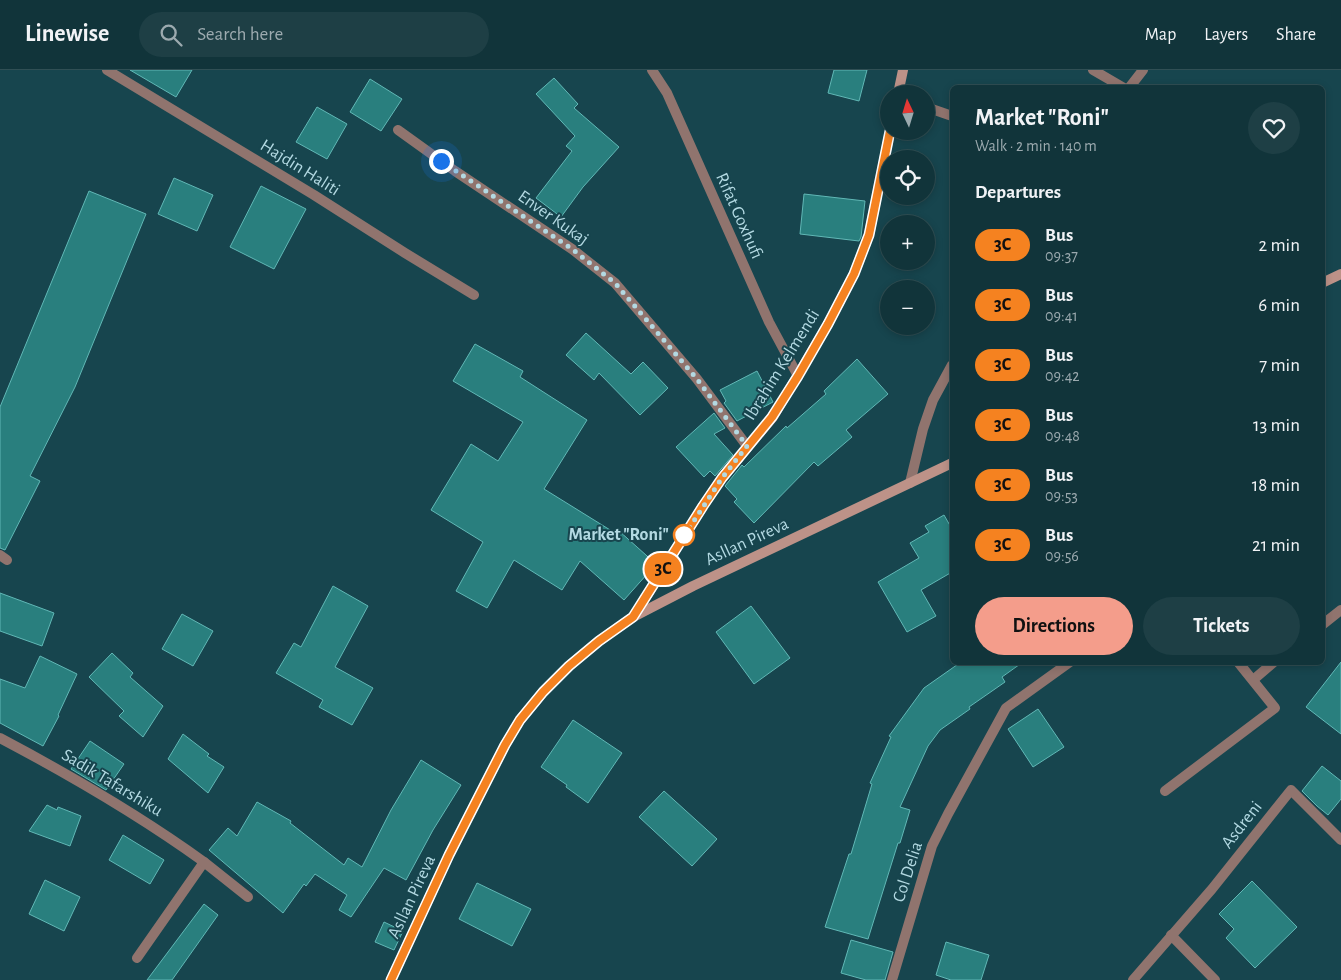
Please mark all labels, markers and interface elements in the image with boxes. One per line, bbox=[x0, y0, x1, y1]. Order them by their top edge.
search box bbox=[139, 12, 489, 57]
icon: search bbox=[157, 21, 185, 49]
text: Linewise bbox=[25, 22, 109, 46]
text: Search here bbox=[197, 25, 283, 44]
text: Map bbox=[1145, 26, 1176, 44]
text: Layers bbox=[1204, 26, 1248, 44]
text: Share bbox=[1276, 26, 1316, 44]
north arrow bbox=[880, 85, 935, 140]
map controls bbox=[880, 85, 935, 335]
button: heart bbox=[1248, 102, 1300, 154]
text: Market "Roni" bbox=[975, 106, 1109, 130]
street label: Hajdin Haliti bbox=[257, 136, 343, 200]
text: Walk · 2 min · 140 m bbox=[975, 138, 1097, 154]
your location bbox=[429, 149, 454, 174]
button: locate bbox=[880, 150, 935, 205]
street label: Rifat Goxhufi bbox=[712, 170, 766, 262]
text: Departures bbox=[975, 183, 1061, 202]
street label: Enver Kukaj bbox=[514, 187, 592, 249]
button: + bbox=[880, 215, 935, 270]
text: Bus bbox=[1045, 226, 1073, 245]
text: 3C bbox=[994, 236, 1011, 254]
text: 2 min bbox=[1259, 236, 1300, 255]
text: 09:37 bbox=[1045, 248, 1078, 264]
button: − bbox=[880, 280, 935, 335]
text: Bus bbox=[1045, 286, 1073, 305]
text: 3C bbox=[994, 296, 1011, 314]
text: 6 min bbox=[1258, 296, 1300, 315]
street label: Ibrahim Kelmendi bbox=[741, 306, 823, 424]
text: 09:41 bbox=[1045, 308, 1078, 324]
text: Bus bbox=[1045, 346, 1073, 365]
text: 3C bbox=[994, 356, 1011, 374]
text: 7 min bbox=[1259, 356, 1300, 375]
text: 09:42 bbox=[1045, 368, 1080, 384]
text: Bus bbox=[1045, 406, 1073, 425]
text: 3C bbox=[994, 416, 1011, 434]
text: 13 min bbox=[1253, 416, 1300, 435]
text: 09:48 bbox=[1045, 428, 1080, 444]
text: Bus bbox=[1045, 466, 1073, 485]
text: 3C bbox=[994, 476, 1011, 494]
text: 18 min bbox=[1252, 476, 1300, 495]
text: 09:53 bbox=[1045, 488, 1078, 504]
street label: Asllan Pireva bbox=[702, 515, 792, 569]
marker: Market "Roni" bbox=[673, 524, 695, 546]
place label: Market "Roni" bbox=[569, 526, 669, 544]
text: Bus bbox=[1045, 526, 1073, 545]
text: 3C bbox=[994, 536, 1011, 554]
text: 21 min bbox=[1252, 536, 1300, 555]
text: 09:56 bbox=[1045, 548, 1079, 564]
line badge: 3C bbox=[640, 553, 686, 585]
text: 3C bbox=[654, 560, 672, 578]
button: Directions bbox=[975, 597, 1133, 655]
button: Tickets bbox=[1143, 597, 1300, 655]
street label: Sadik Tafarshiku bbox=[58, 746, 166, 820]
street label: Asdreni bbox=[1218, 798, 1266, 852]
street label: Col Delia bbox=[890, 840, 926, 904]
street label: Asllan Pireva bbox=[385, 852, 439, 942]

